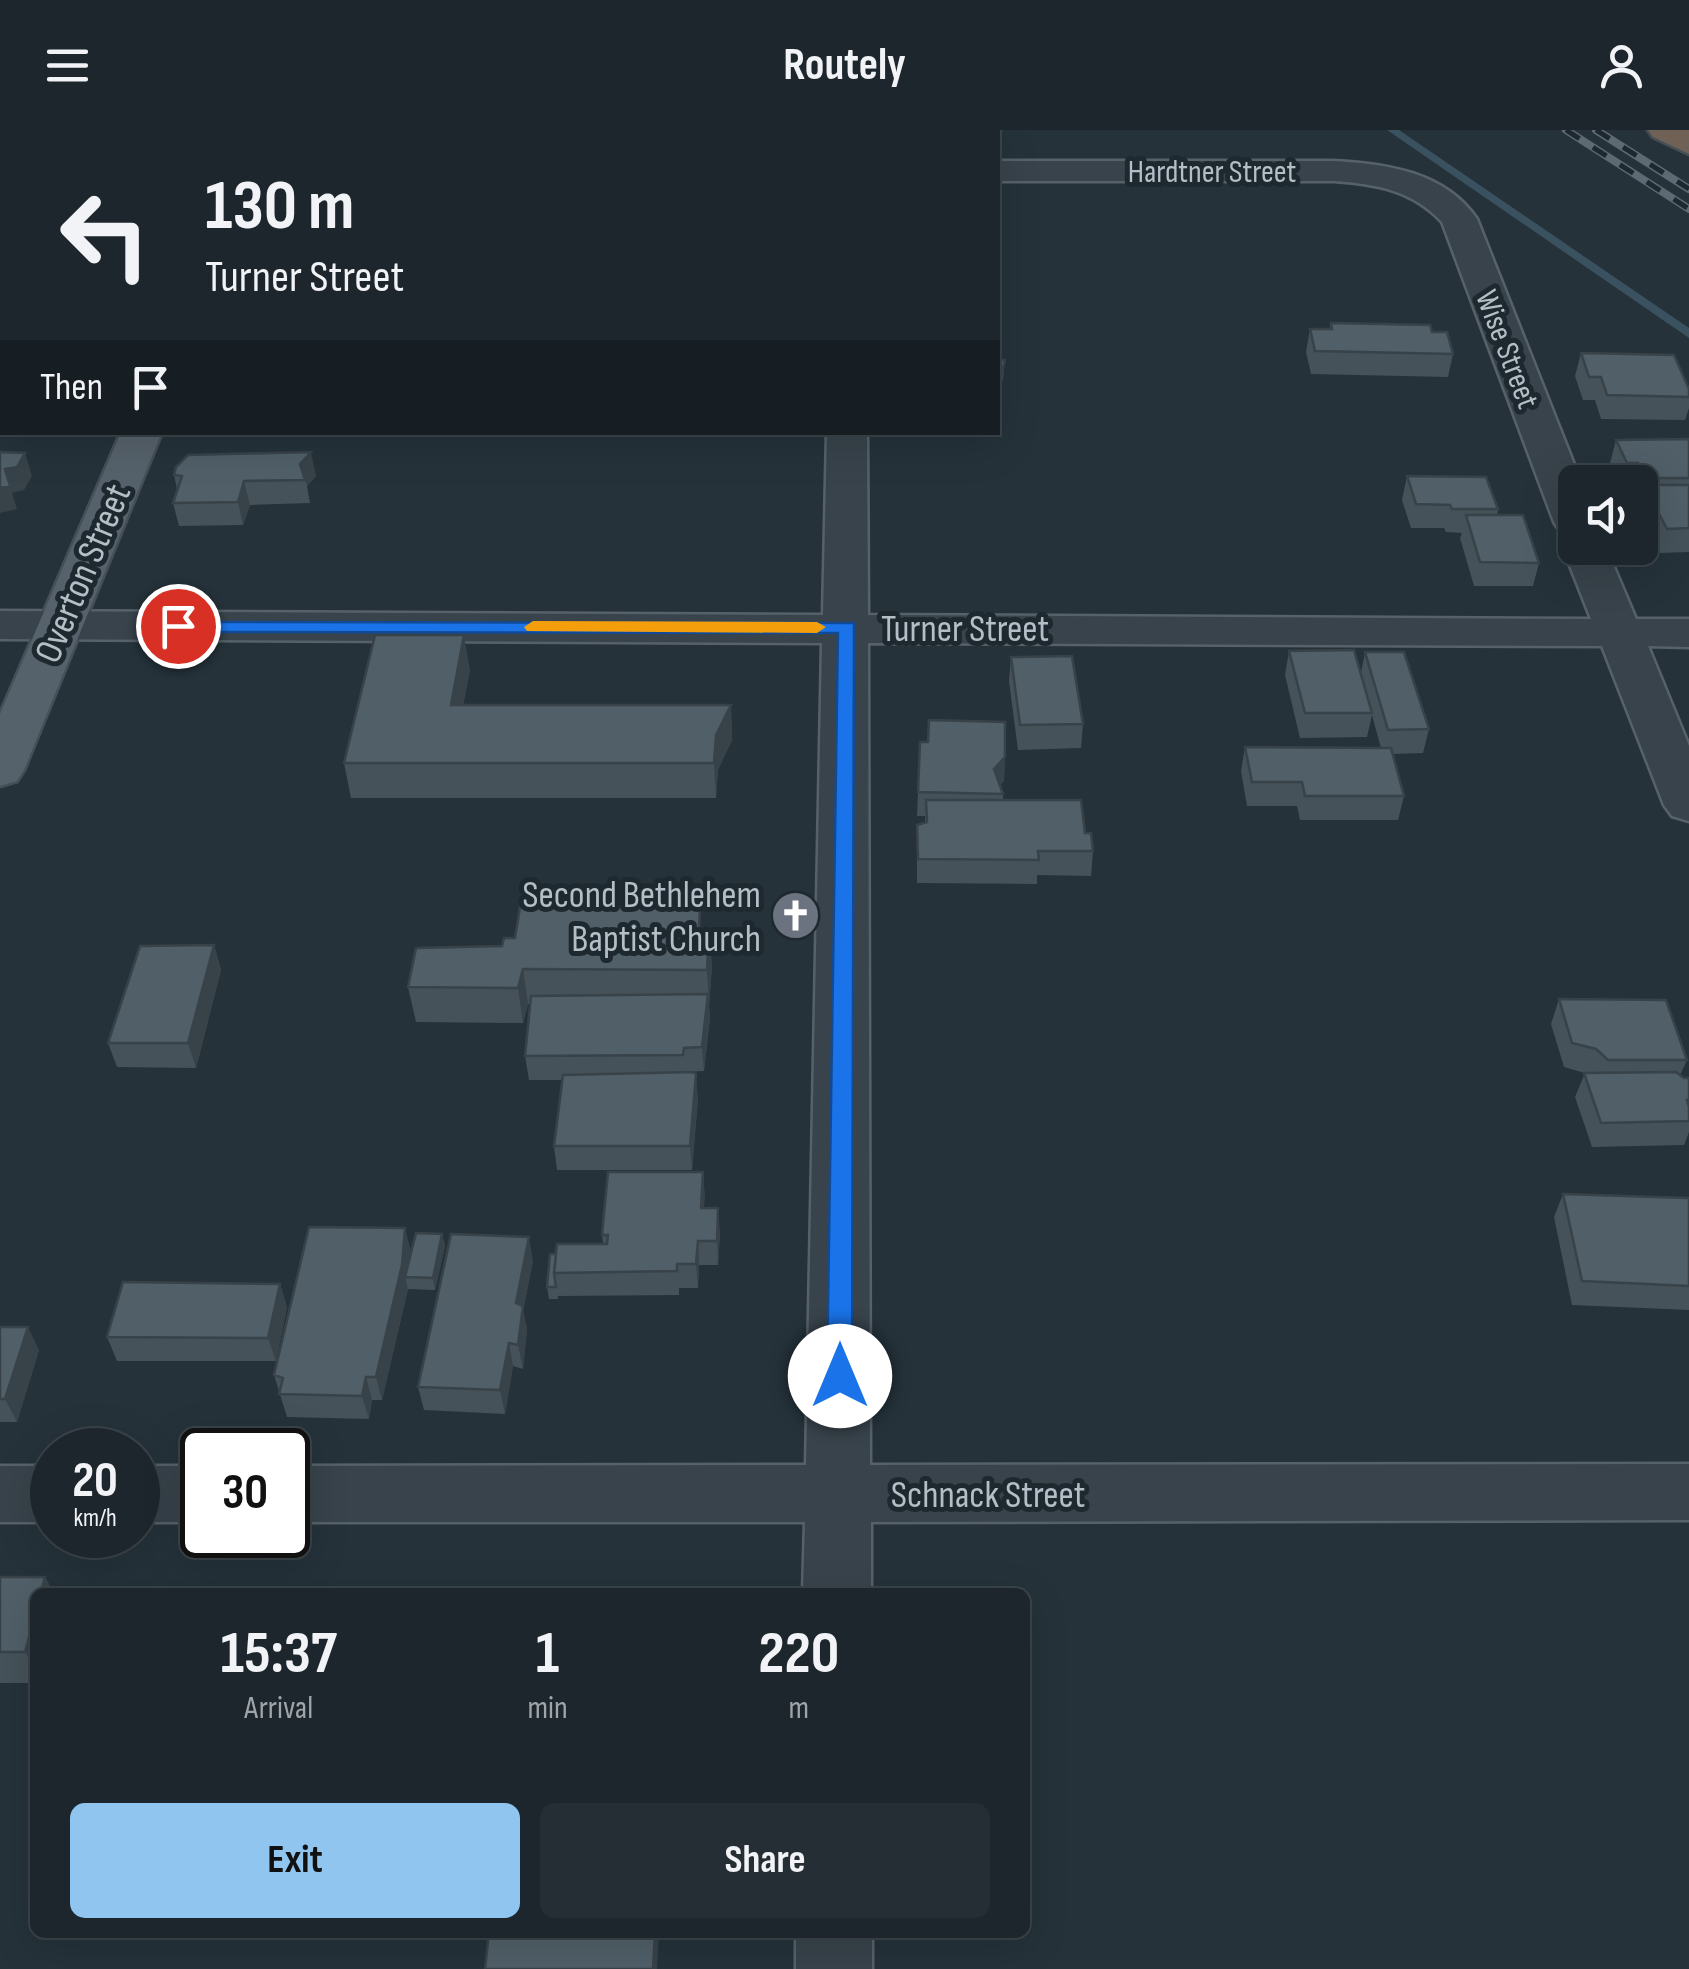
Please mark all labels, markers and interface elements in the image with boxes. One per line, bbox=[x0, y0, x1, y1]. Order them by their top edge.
icon: menu bbox=[40, 38, 95, 93]
text: Routely bbox=[783, 38, 906, 93]
icon: person bbox=[1594, 38, 1649, 93]
street label: Hardtner Street bbox=[1128, 153, 1296, 192]
text: 130 m bbox=[205, 165, 354, 249]
icon: left bbox=[40, 170, 170, 300]
text: Turner Street bbox=[205, 250, 404, 305]
street label: Wise Street bbox=[1466, 285, 1547, 414]
icon: arrive bbox=[123, 360, 178, 415]
text: Then bbox=[40, 365, 103, 410]
map controls bbox=[1558, 465, 1658, 565]
button: sound bbox=[1558, 465, 1658, 565]
street label: Overton Street bbox=[26, 478, 141, 670]
pin bbox=[136, 584, 221, 669]
icon: arrive bbox=[151, 599, 206, 654]
street label: Turner Street bbox=[881, 607, 1049, 652]
place label: Second Bethlehem Baptist Church bbox=[522, 873, 761, 962]
church icon: Second Bethlehem Baptist Church bbox=[770, 890, 822, 942]
position arrow bbox=[788, 1324, 892, 1428]
speed limit sign: 30 bbox=[180, 1428, 310, 1558]
text: 20 bbox=[72, 1451, 118, 1511]
street label: Schnack Street bbox=[891, 1473, 1085, 1518]
text: km/h bbox=[73, 1503, 117, 1534]
text: 15:37 bbox=[221, 1618, 337, 1690]
text: 1 bbox=[536, 1618, 559, 1690]
text: 220 bbox=[758, 1618, 839, 1690]
text: Arrival bbox=[244, 1689, 313, 1728]
text: min bbox=[528, 1689, 568, 1728]
text: m bbox=[789, 1689, 809, 1728]
button: Exit bbox=[70, 1803, 520, 1918]
button: Share bbox=[540, 1803, 990, 1918]

